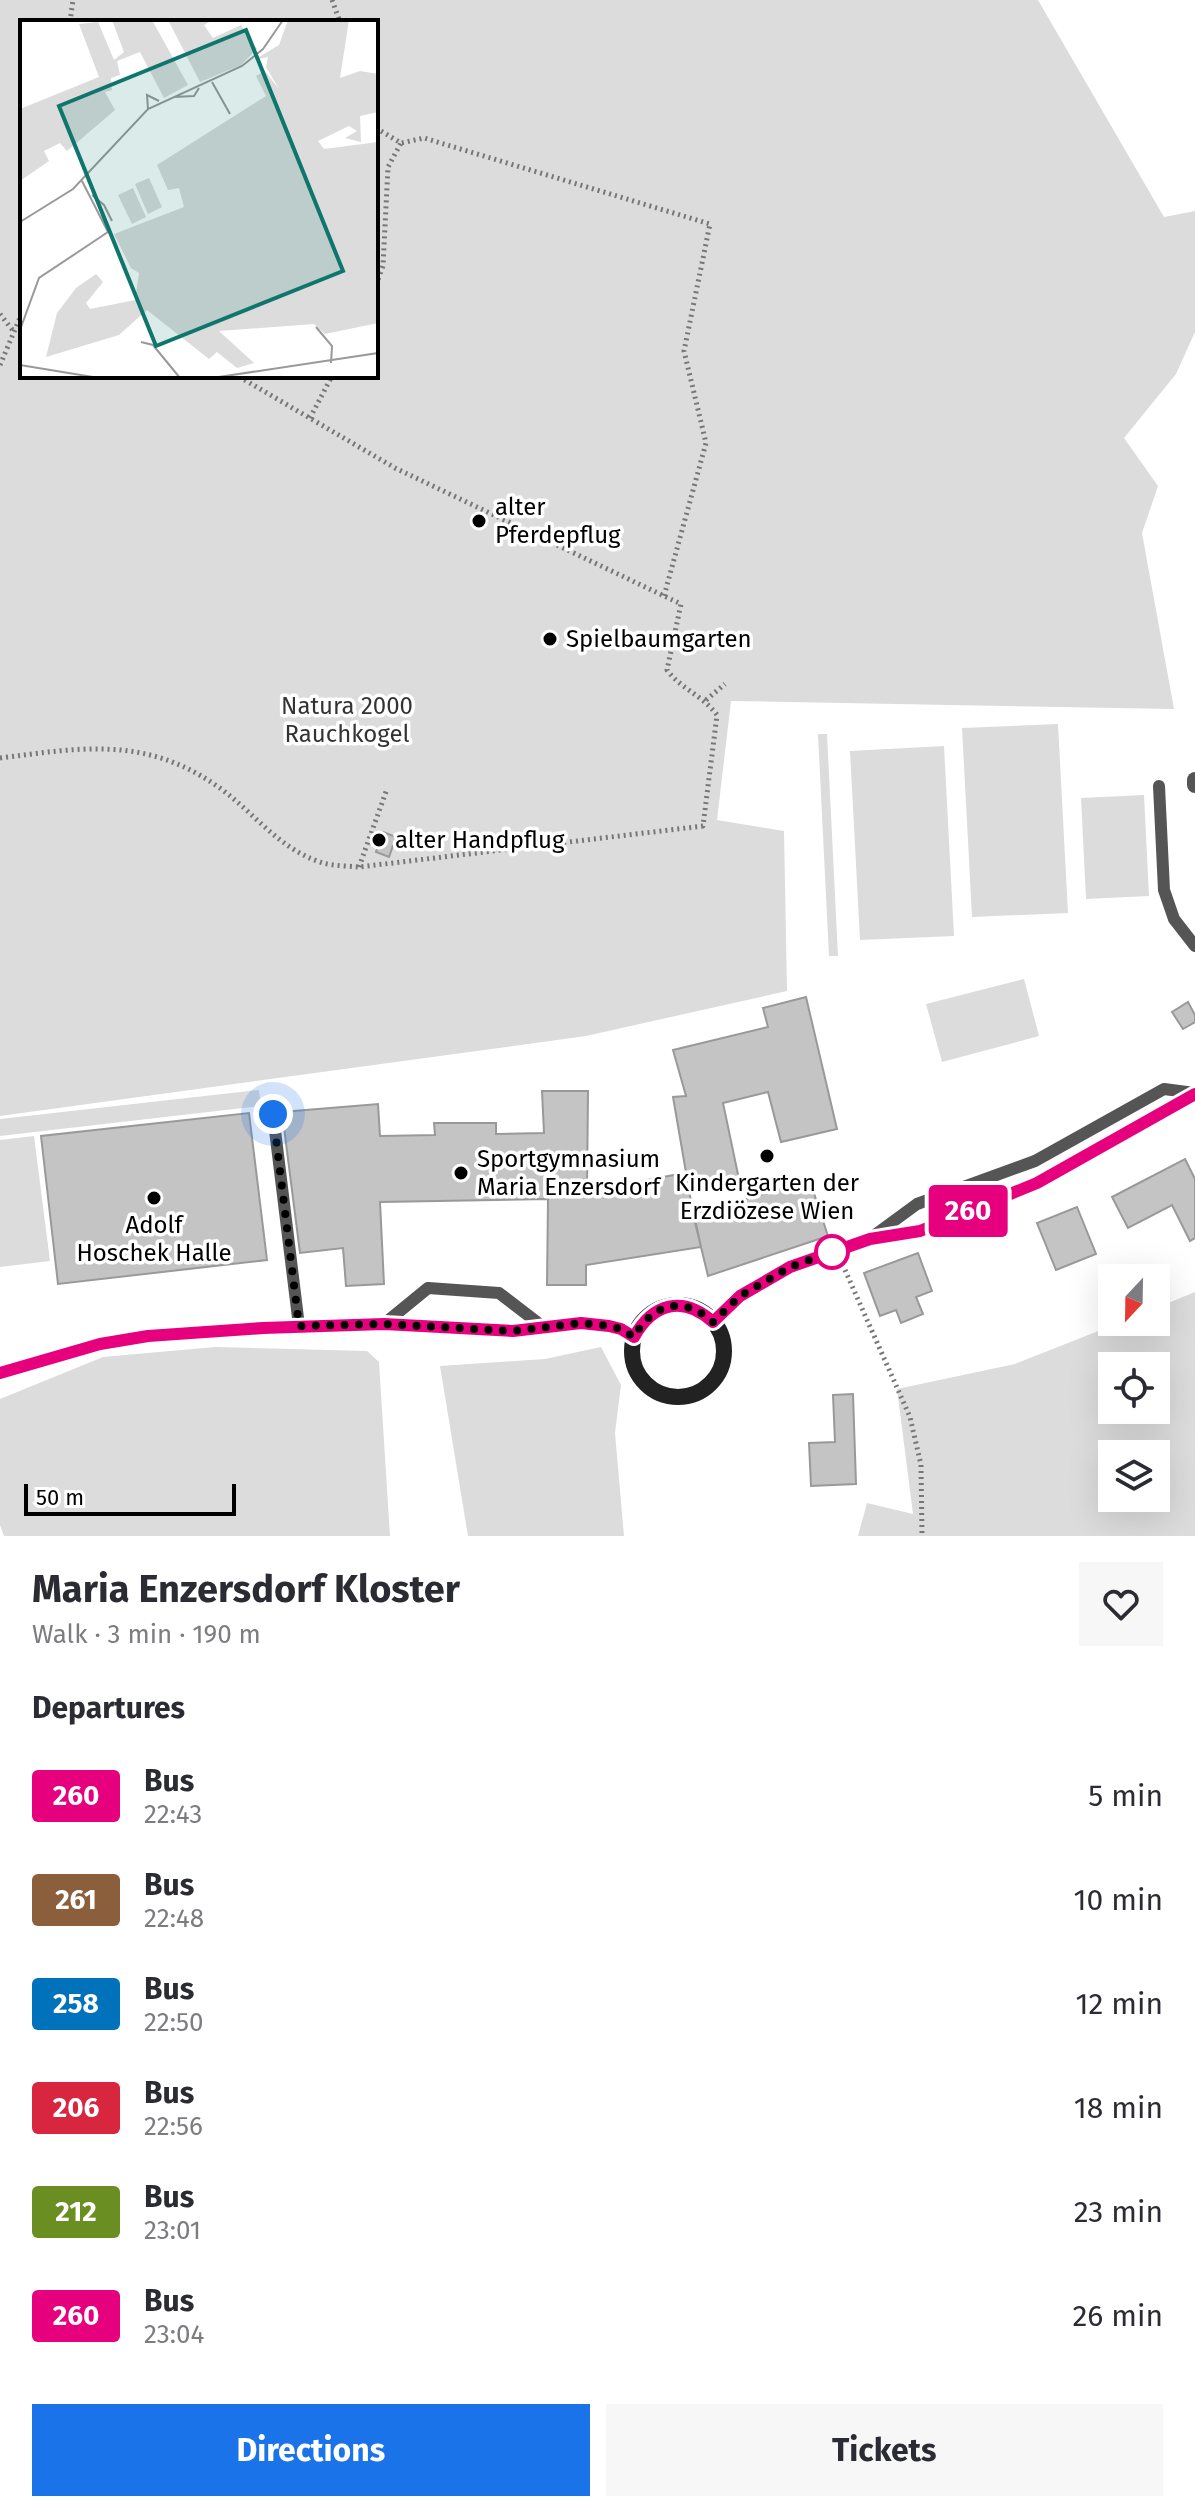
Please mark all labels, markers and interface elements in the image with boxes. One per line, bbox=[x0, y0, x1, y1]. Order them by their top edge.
inset map bbox=[20, 20, 378, 378]
place label: alter Pferdepflug bbox=[495, 493, 621, 549]
marker: alter Pferdepflug bbox=[470, 512, 488, 530]
place label: Spielbaumgarten bbox=[566, 625, 752, 653]
marker: Spielbaumgarten bbox=[541, 630, 559, 648]
park label: Natura 2000 Rauchkogel bbox=[281, 692, 413, 748]
place label: alter Handpflug bbox=[395, 826, 565, 854]
marker: alter Handpflug bbox=[370, 831, 388, 849]
your location bbox=[253, 1094, 293, 1134]
place label: Sportgymnasium Maria Enzersdorf bbox=[477, 1145, 662, 1201]
marker: Kindergarten der Erzdiözese Wien bbox=[758, 1147, 776, 1165]
marker: Sportgymnasium Maria Enzersdorf bbox=[452, 1164, 470, 1182]
place label: Kindergarten der Erzdiözese Wien bbox=[675, 1169, 860, 1225]
line badge: 260 bbox=[922, 1185, 1014, 1237]
marker: Adolf Hoschek Halle bbox=[145, 1189, 163, 1207]
text: 260 bbox=[945, 1194, 991, 1227]
place label: Adolf Hoschek Halle bbox=[77, 1211, 231, 1267]
unlabelled marker bbox=[815, 1235, 849, 1269]
north arrow bbox=[1098, 1264, 1170, 1336]
map controls bbox=[1098, 1264, 1170, 1512]
button: locate bbox=[1098, 1352, 1170, 1424]
button: layers bbox=[1098, 1440, 1170, 1512]
scale bar bbox=[24, 1480, 236, 1516]
text: 50 m bbox=[36, 1484, 84, 1511]
button: heart bbox=[1079, 1562, 1163, 1646]
text: Maria Enzersdorf Kloster bbox=[32, 1566, 460, 1612]
text: Walk · 3 min · 190 m bbox=[32, 1619, 261, 1650]
text: Departures bbox=[32, 1690, 185, 1726]
text: Bus bbox=[144, 1763, 194, 1799]
text: 5 min bbox=[1088, 1778, 1163, 1814]
text: 260 bbox=[53, 1779, 99, 1812]
text: 22:43 bbox=[144, 1799, 202, 1830]
text: Bus bbox=[144, 1867, 194, 1903]
text: 10 min bbox=[1074, 1882, 1163, 1918]
text: 261 bbox=[55, 1883, 97, 1916]
text: 22:48 bbox=[144, 1903, 204, 1934]
text: Bus bbox=[144, 1971, 194, 2007]
text: 12 min bbox=[1075, 1986, 1163, 2022]
text: 258 bbox=[53, 1987, 99, 2020]
text: 22:50 bbox=[144, 2007, 204, 2038]
text: Bus bbox=[144, 2075, 194, 2111]
text: 18 min bbox=[1074, 2090, 1163, 2126]
text: 206 bbox=[53, 2091, 99, 2124]
text: 22:56 bbox=[144, 2111, 203, 2142]
text: Bus bbox=[144, 2179, 194, 2215]
text: 23 min bbox=[1074, 2194, 1163, 2230]
text: 212 bbox=[55, 2195, 97, 2228]
text: 23:01 bbox=[144, 2215, 201, 2246]
text: Bus bbox=[144, 2283, 194, 2319]
text: 26 min bbox=[1072, 2298, 1163, 2334]
text: 260 bbox=[53, 2299, 99, 2332]
text: 23:04 bbox=[144, 2319, 204, 2350]
button: Directions bbox=[32, 2404, 590, 2496]
button: Tickets bbox=[606, 2404, 1163, 2496]

